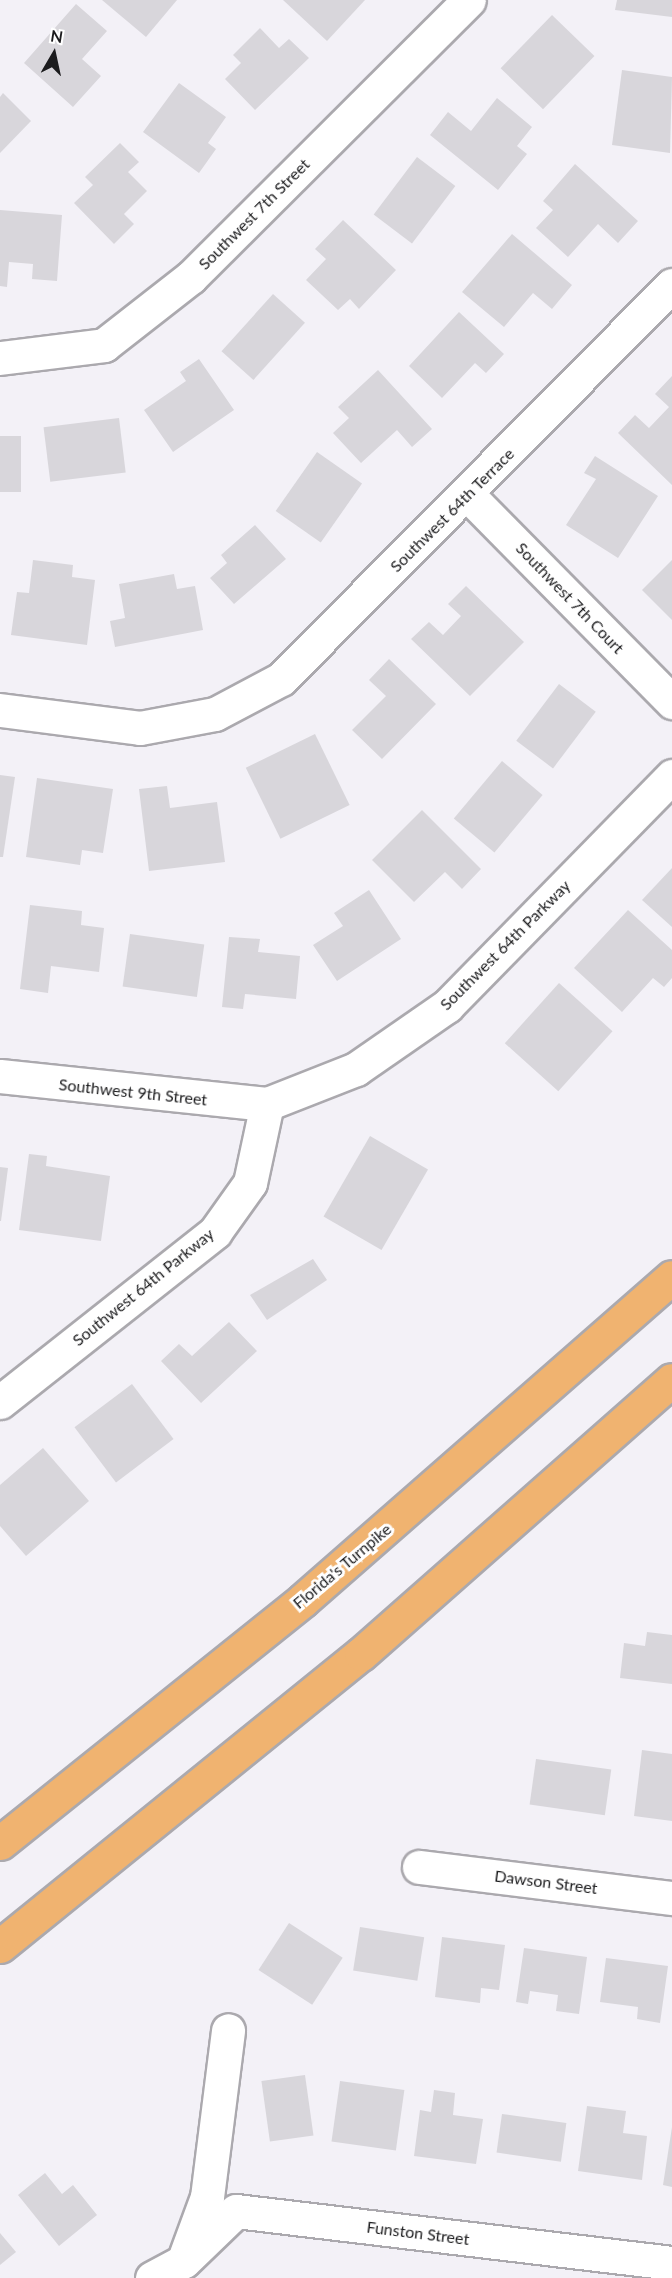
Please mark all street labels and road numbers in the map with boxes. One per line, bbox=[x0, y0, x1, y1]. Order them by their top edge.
street label: Southwest 7th Street bbox=[195, 155, 313, 273]
street label: Southwest 64th Terrace bbox=[386, 444, 518, 576]
street label: Southwest 7th Court bbox=[512, 538, 628, 658]
street label: Southwest 64th Parkway bbox=[436, 876, 574, 1014]
street label: Southwest 9th Street bbox=[58, 1075, 208, 1109]
street label: Southwest 64th Parkway bbox=[69, 1224, 217, 1350]
street label: Florida's Turnpike bbox=[289, 1519, 395, 1613]
street label: Dawson Street bbox=[493, 1866, 599, 1898]
street label: Funston Street bbox=[366, 2217, 470, 2249]

